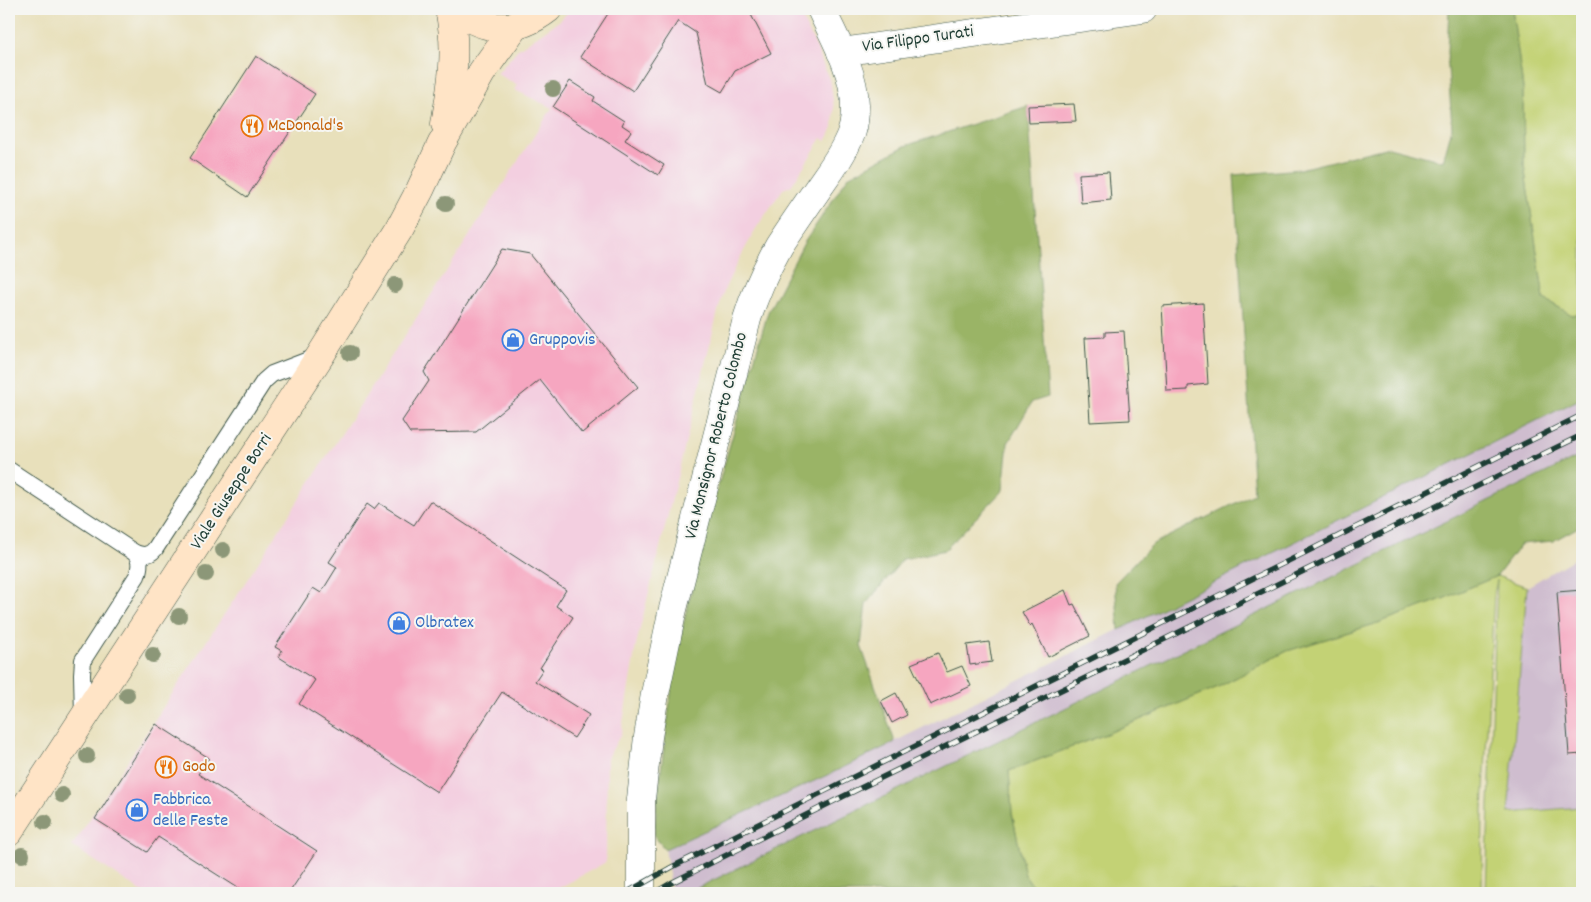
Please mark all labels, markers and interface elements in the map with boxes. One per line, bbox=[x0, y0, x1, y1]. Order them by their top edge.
street label: Via Filippo Turati bbox=[861, 20, 975, 60]
restaurant icon: McDonald's bbox=[240, 114, 264, 138]
place label: McDonald's bbox=[268, 114, 344, 139]
shop icon: Gruppovis bbox=[501, 328, 525, 352]
place label: Gruppovis bbox=[529, 328, 596, 353]
street label: Via Monsignor Roberto Colombo bbox=[679, 330, 755, 542]
street label: Viale Giuseppe Borri bbox=[185, 429, 279, 555]
shop icon: Olbratex bbox=[387, 611, 411, 635]
place label: Olbratex bbox=[415, 611, 474, 636]
restaurant icon: Godo bbox=[154, 755, 178, 779]
place label: Godo bbox=[182, 755, 216, 780]
place label: Fabbrica delle Feste bbox=[153, 788, 228, 834]
shop icon: Fabbrica delle Feste bbox=[125, 798, 149, 822]

